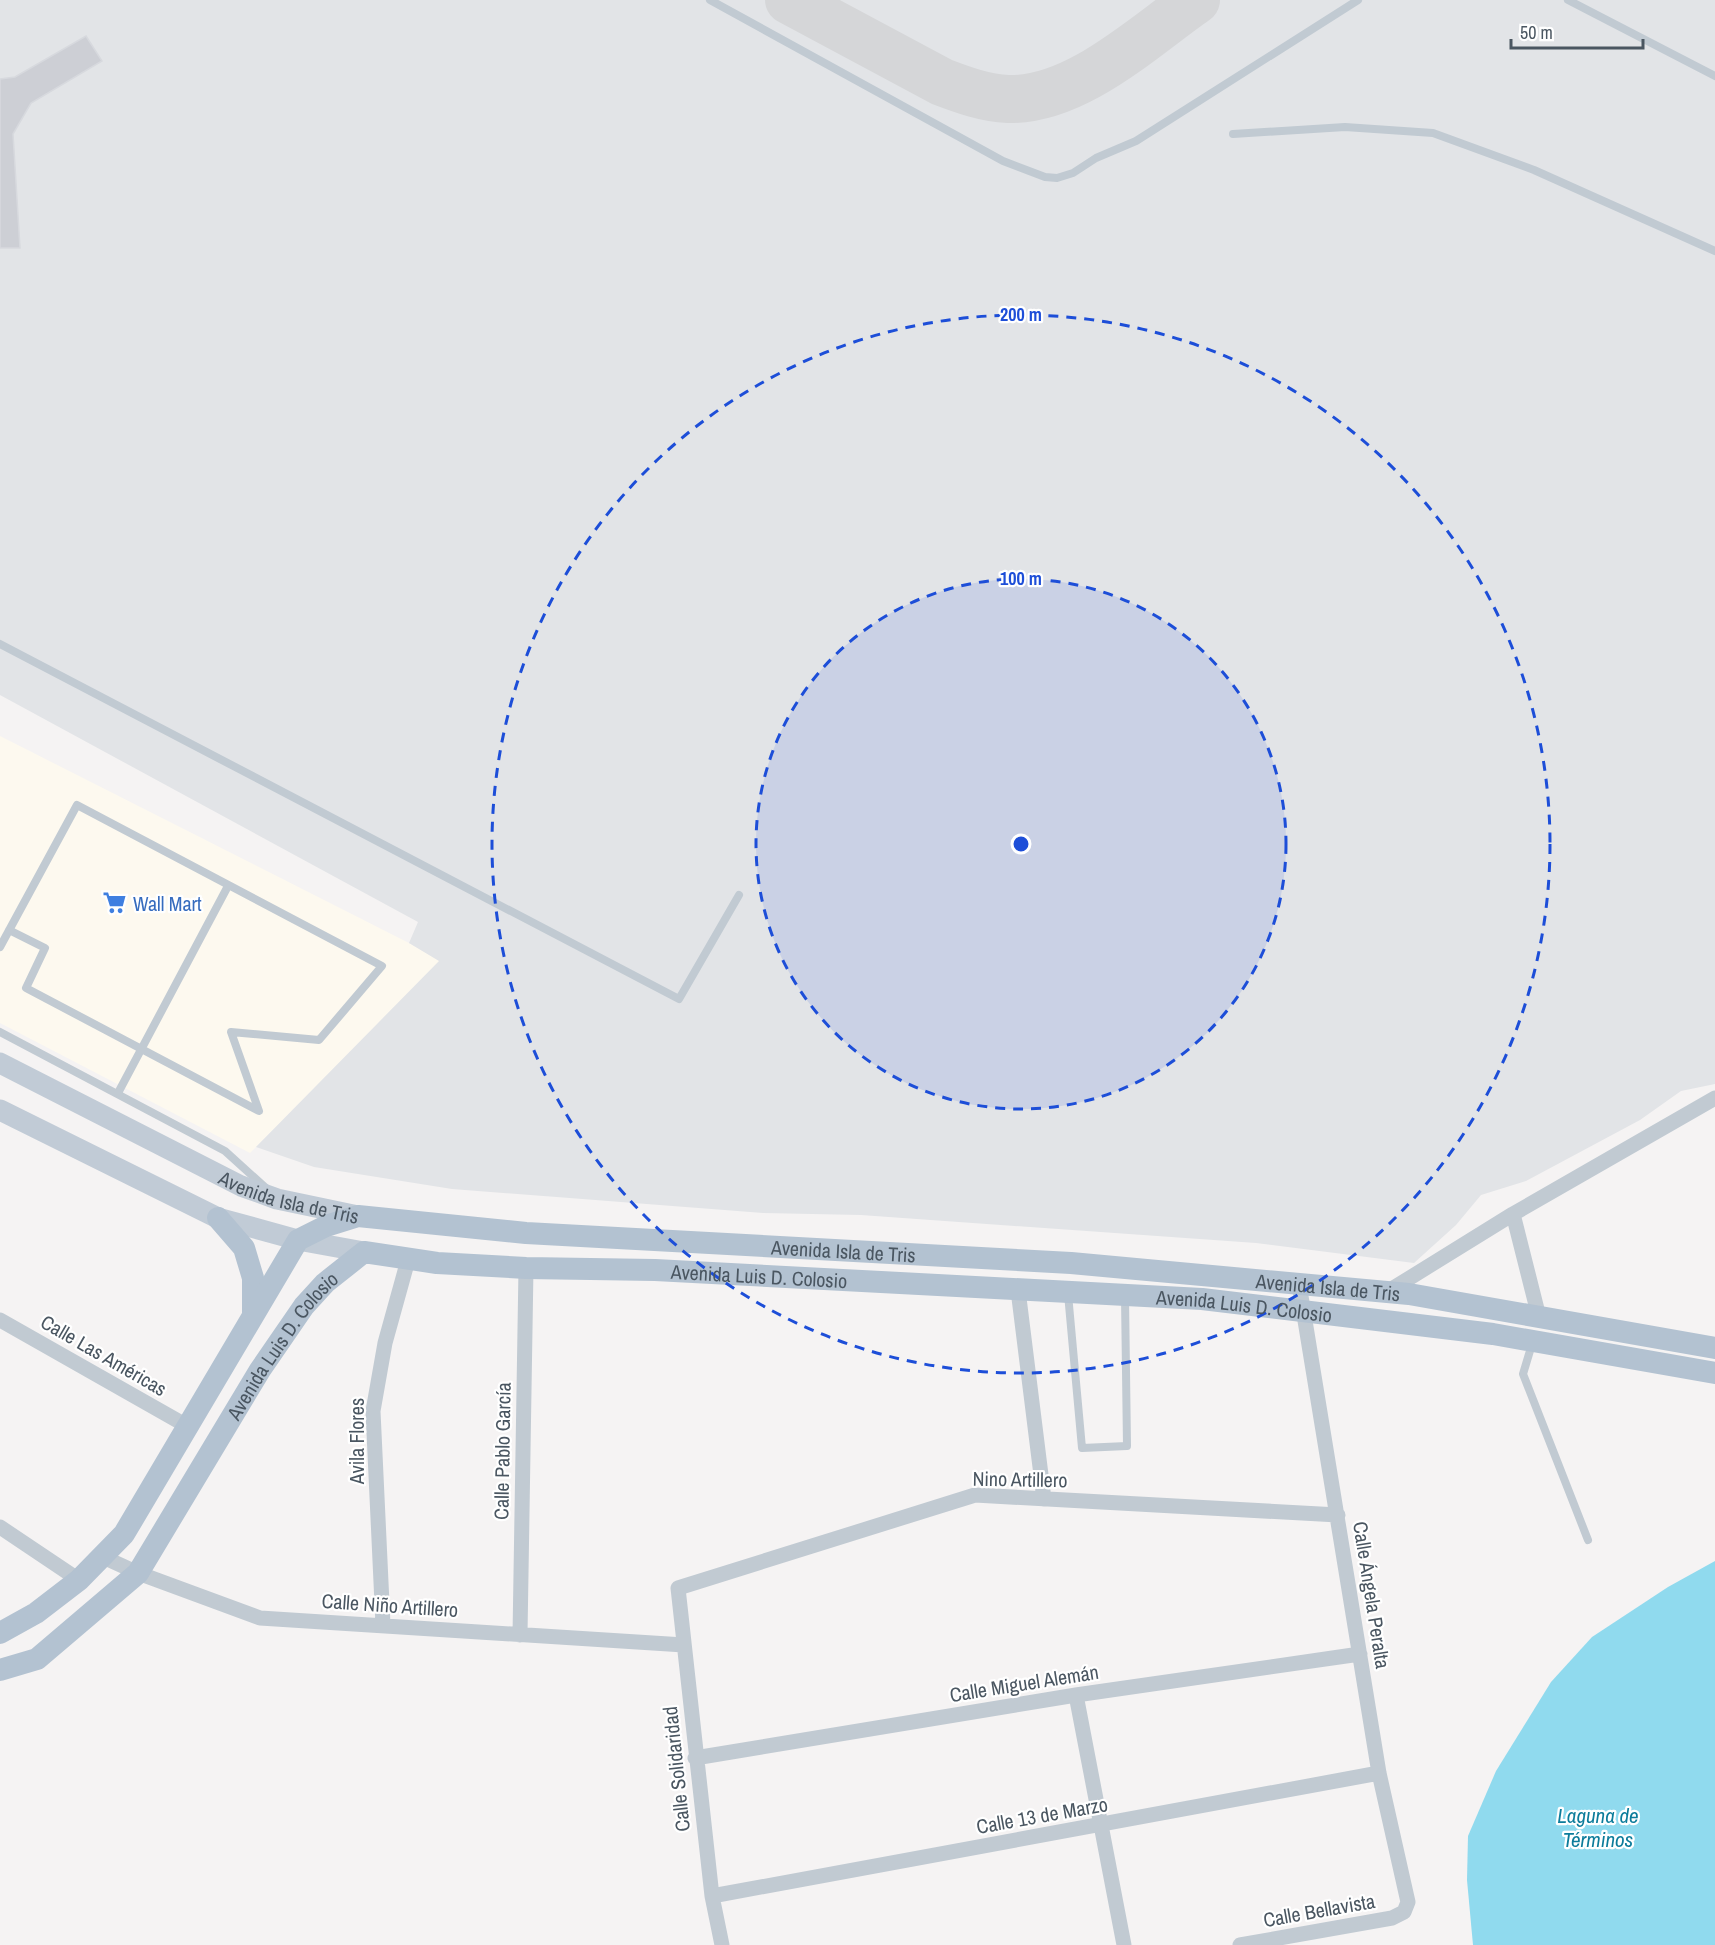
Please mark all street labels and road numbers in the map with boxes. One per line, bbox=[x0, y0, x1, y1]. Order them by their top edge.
street label: Avenida Isla de Tris bbox=[214, 1163, 362, 1229]
street label: Avenida Isla de Tris bbox=[769, 1233, 916, 1268]
street label: Avenida Luis D. Colosio bbox=[669, 1257, 848, 1294]
street label: Avenida Luis D. Colosio bbox=[219, 1265, 343, 1425]
street label: Avenida Isla de Tris bbox=[1254, 1266, 1401, 1307]
street label: Avenida Luis D. Colosio bbox=[1155, 1283, 1334, 1328]
street label: Calle Las Américas bbox=[36, 1308, 172, 1402]
street label: Calle Pablo García bbox=[487, 1382, 517, 1520]
street label: Avila Flores bbox=[343, 1398, 370, 1485]
street label: Nino Artillero bbox=[972, 1465, 1068, 1493]
street label: Calle Ángela Peralta bbox=[1347, 1519, 1397, 1671]
street label: Calle Niño Artillero bbox=[321, 1587, 459, 1623]
street label: Calle Miguel Alemán bbox=[948, 1658, 1100, 1708]
street label: Calle Solidaridad bbox=[656, 1705, 696, 1833]
street label: Calle 13 de Marzo bbox=[974, 1790, 1110, 1840]
street label: Calle Bellavista bbox=[1261, 1887, 1377, 1933]

